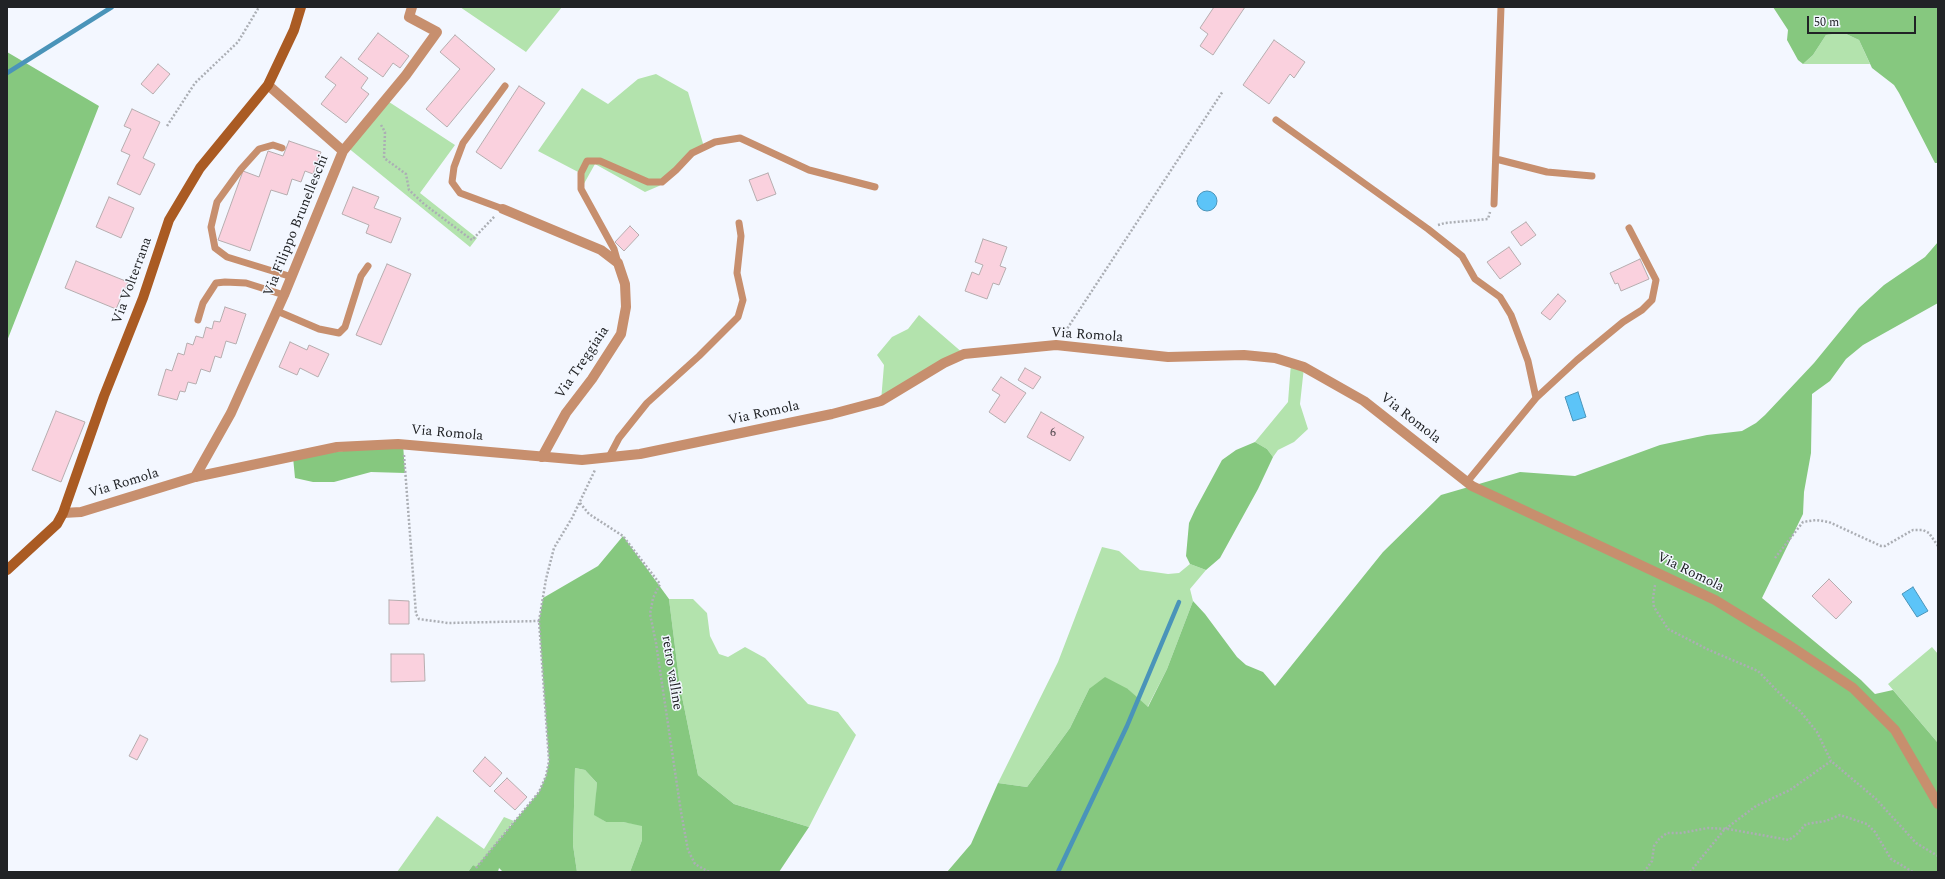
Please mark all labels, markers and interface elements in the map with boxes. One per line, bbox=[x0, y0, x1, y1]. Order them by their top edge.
scale bar bbox=[1809, 8, 1918, 34]
text: 50 m bbox=[1814, 13, 1839, 32]
street label: Via Filippo Brunelleschi bbox=[261, 153, 333, 299]
street label: Via Volterrana bbox=[110, 235, 156, 327]
street label: Via Treggiaia bbox=[553, 324, 613, 402]
street label: Via Romola bbox=[1050, 325, 1124, 347]
street label: Via Romola bbox=[1376, 390, 1444, 448]
street label: Via Romola bbox=[727, 398, 801, 430]
street label: Via Romola bbox=[410, 422, 484, 446]
house number: 6 bbox=[1050, 427, 1056, 441]
street label: Via Romola bbox=[87, 465, 161, 503]
street label: Via Romola bbox=[1654, 550, 1726, 596]
street label: retro valline bbox=[657, 635, 685, 711]

